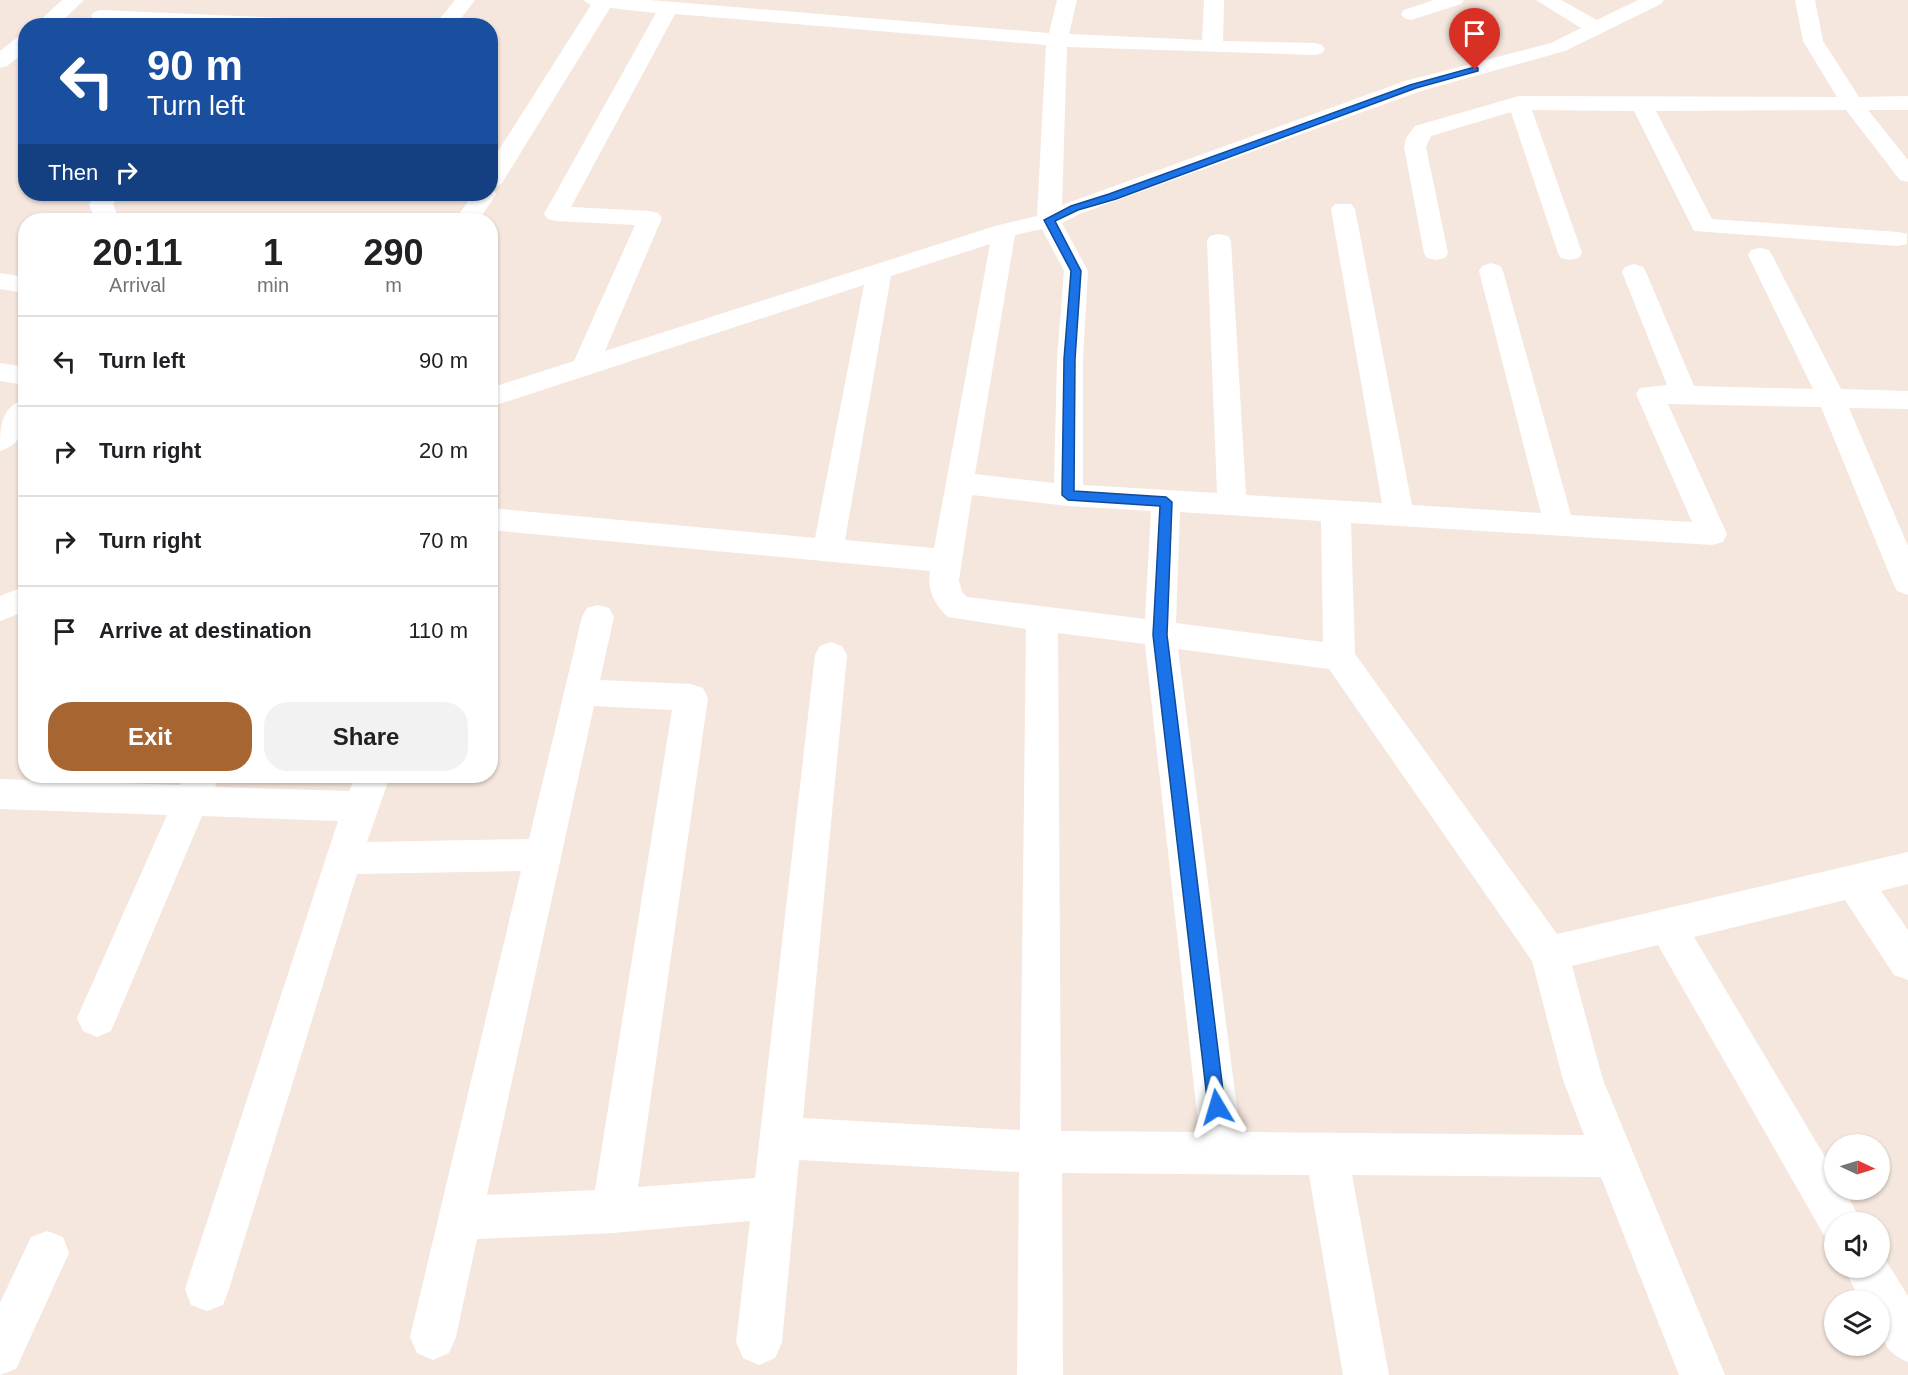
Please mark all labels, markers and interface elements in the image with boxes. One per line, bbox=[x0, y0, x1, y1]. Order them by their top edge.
pin bbox=[1449, 8, 1500, 70]
icon: arrive bbox=[1458, 17, 1491, 50]
icon: left bbox=[48, 42, 126, 120]
text: 90 m bbox=[147, 42, 243, 89]
text: Turn left bbox=[147, 91, 245, 121]
icon: right bbox=[110, 156, 143, 189]
text: Then bbox=[48, 160, 98, 185]
text: 20:11 bbox=[92, 232, 182, 273]
text: 1 bbox=[263, 232, 283, 273]
text: 290 bbox=[364, 232, 424, 273]
text: Arrival bbox=[109, 274, 166, 296]
text: min bbox=[257, 274, 289, 296]
text: m bbox=[385, 274, 402, 296]
icon: left bbox=[48, 345, 81, 378]
text: Turn left bbox=[99, 348, 185, 373]
text: 90 m bbox=[419, 348, 468, 373]
icon: right bbox=[48, 435, 81, 468]
text: Turn right bbox=[99, 438, 201, 463]
text: 20 m bbox=[419, 438, 468, 463]
icon: right bbox=[48, 525, 81, 558]
text: Turn right bbox=[99, 528, 201, 553]
text: 70 m bbox=[419, 528, 468, 553]
icon: arrive bbox=[48, 615, 81, 648]
text: Arrive at destination bbox=[99, 618, 312, 643]
text: 110 m bbox=[408, 618, 468, 643]
button: Exit bbox=[48, 702, 252, 771]
button: Share bbox=[264, 702, 468, 771]
position arrow bbox=[1185, 1075, 1249, 1139]
north arrow bbox=[1824, 1134, 1890, 1200]
map controls bbox=[1824, 1134, 1890, 1356]
button: sound bbox=[1824, 1212, 1890, 1278]
button: layers bbox=[1824, 1290, 1890, 1356]

